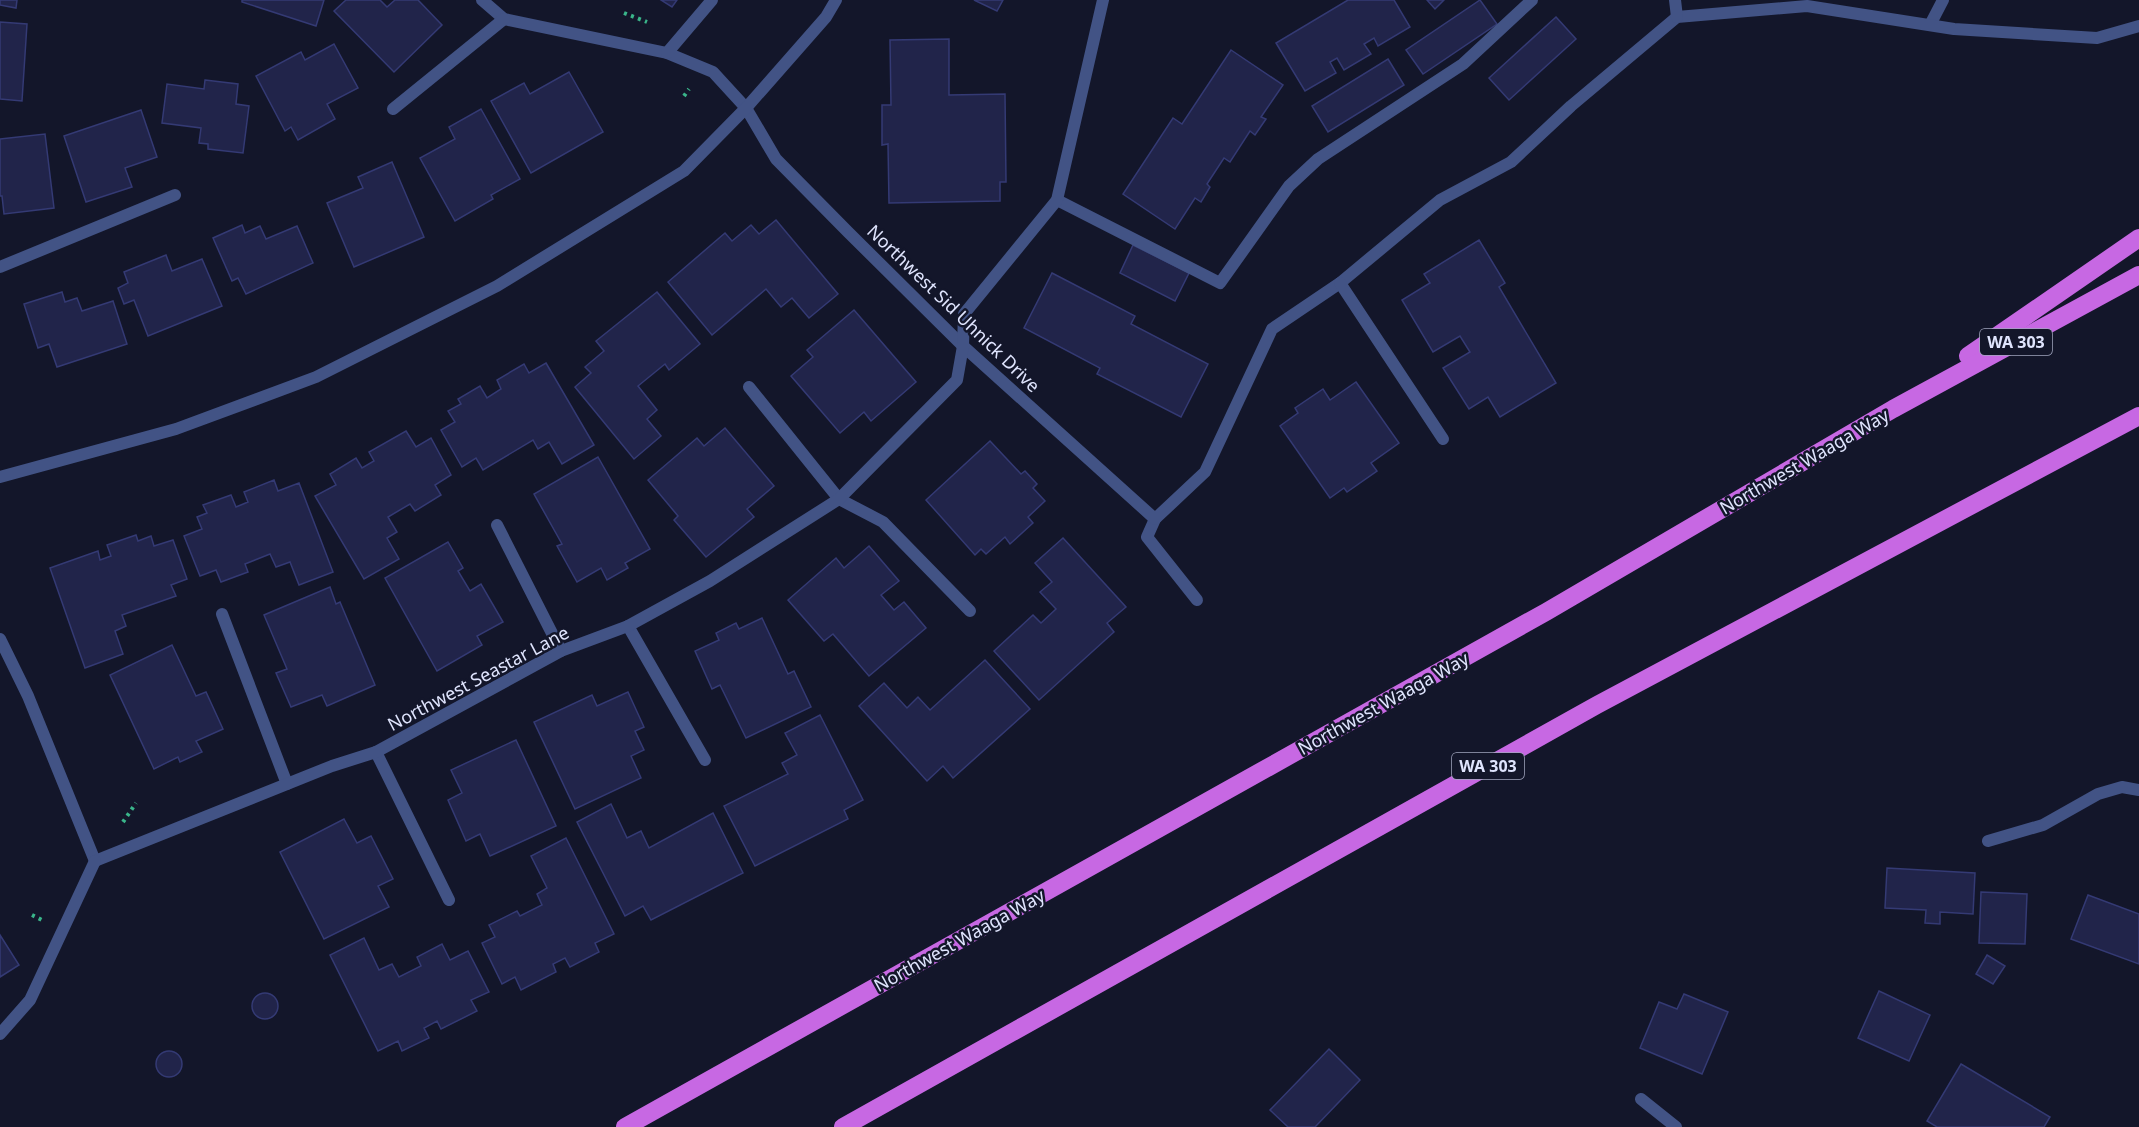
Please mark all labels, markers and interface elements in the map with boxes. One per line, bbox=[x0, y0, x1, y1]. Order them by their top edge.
street label: Northwest Sid Uhnick Drive bbox=[862, 219, 1046, 397]
road number: WA 303 bbox=[1980, 329, 2052, 355]
street label: Northwest Waaga Way bbox=[1715, 402, 1894, 519]
street label: Northwest Seastar Lane bbox=[383, 620, 573, 736]
street label: Northwest Waaga Way bbox=[1293, 646, 1473, 760]
road number: WA 303 bbox=[1452, 753, 1524, 779]
street label: Northwest Waaga Way bbox=[869, 883, 1049, 997]

